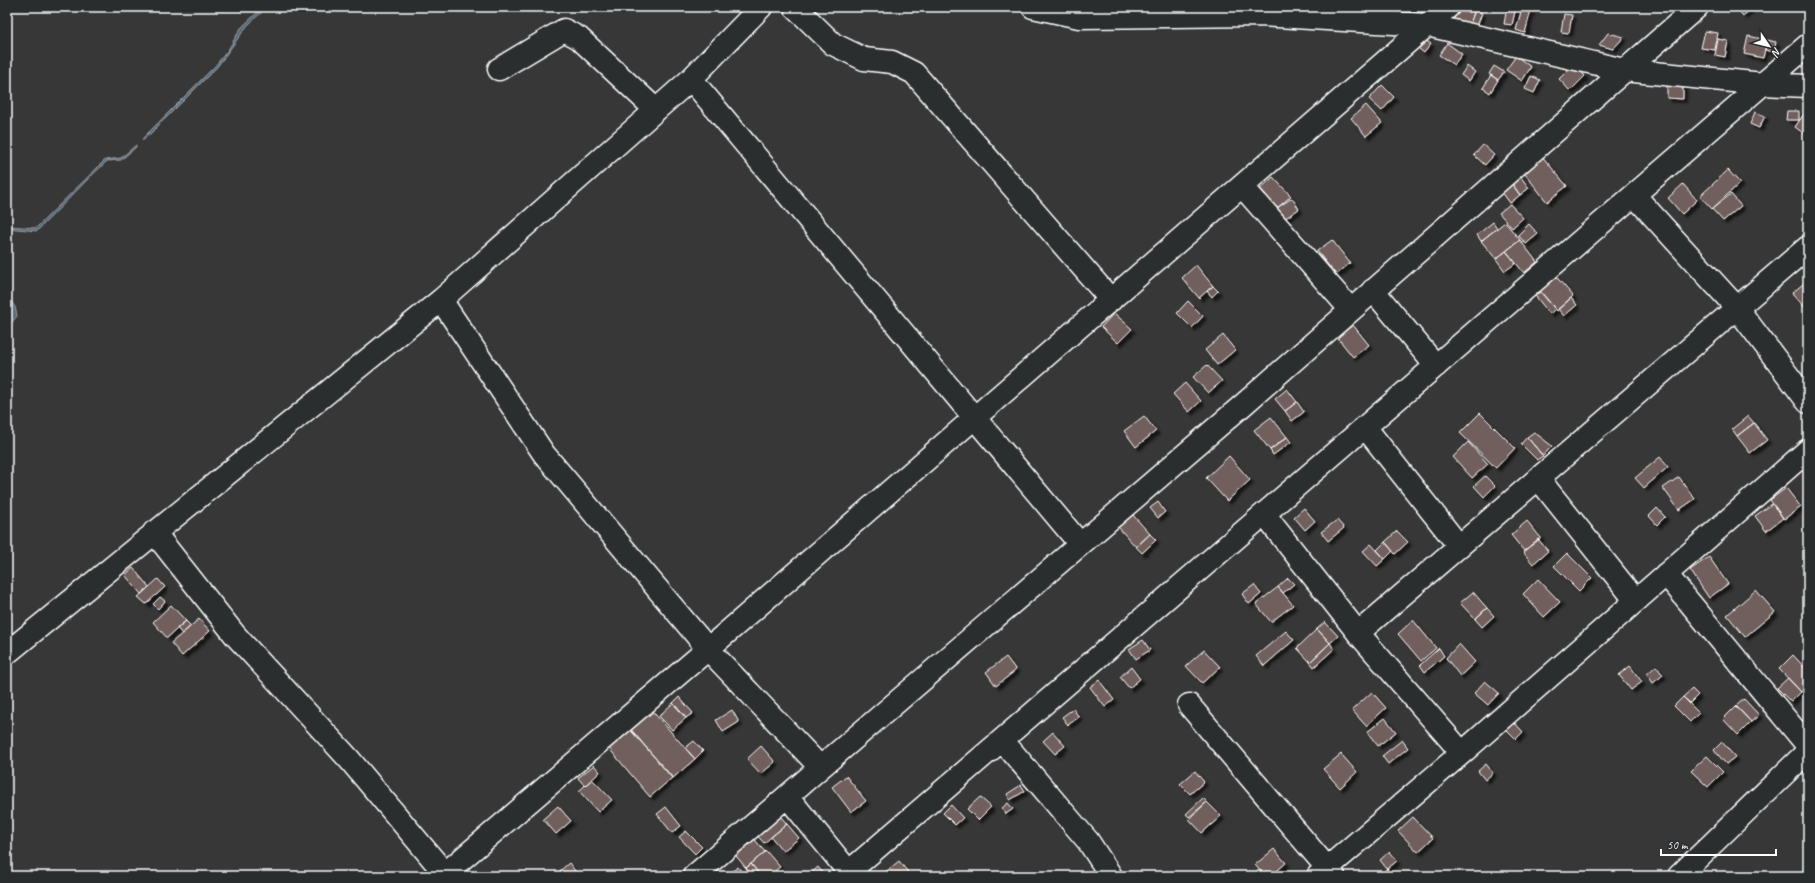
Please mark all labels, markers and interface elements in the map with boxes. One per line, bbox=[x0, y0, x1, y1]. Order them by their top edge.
north arrow bbox=[1749, 26, 1789, 66]
text: N bbox=[1768, 45, 1785, 60]
scale bar bbox=[1661, 831, 1776, 857]
text: 50 m bbox=[1667, 837, 1689, 853]

